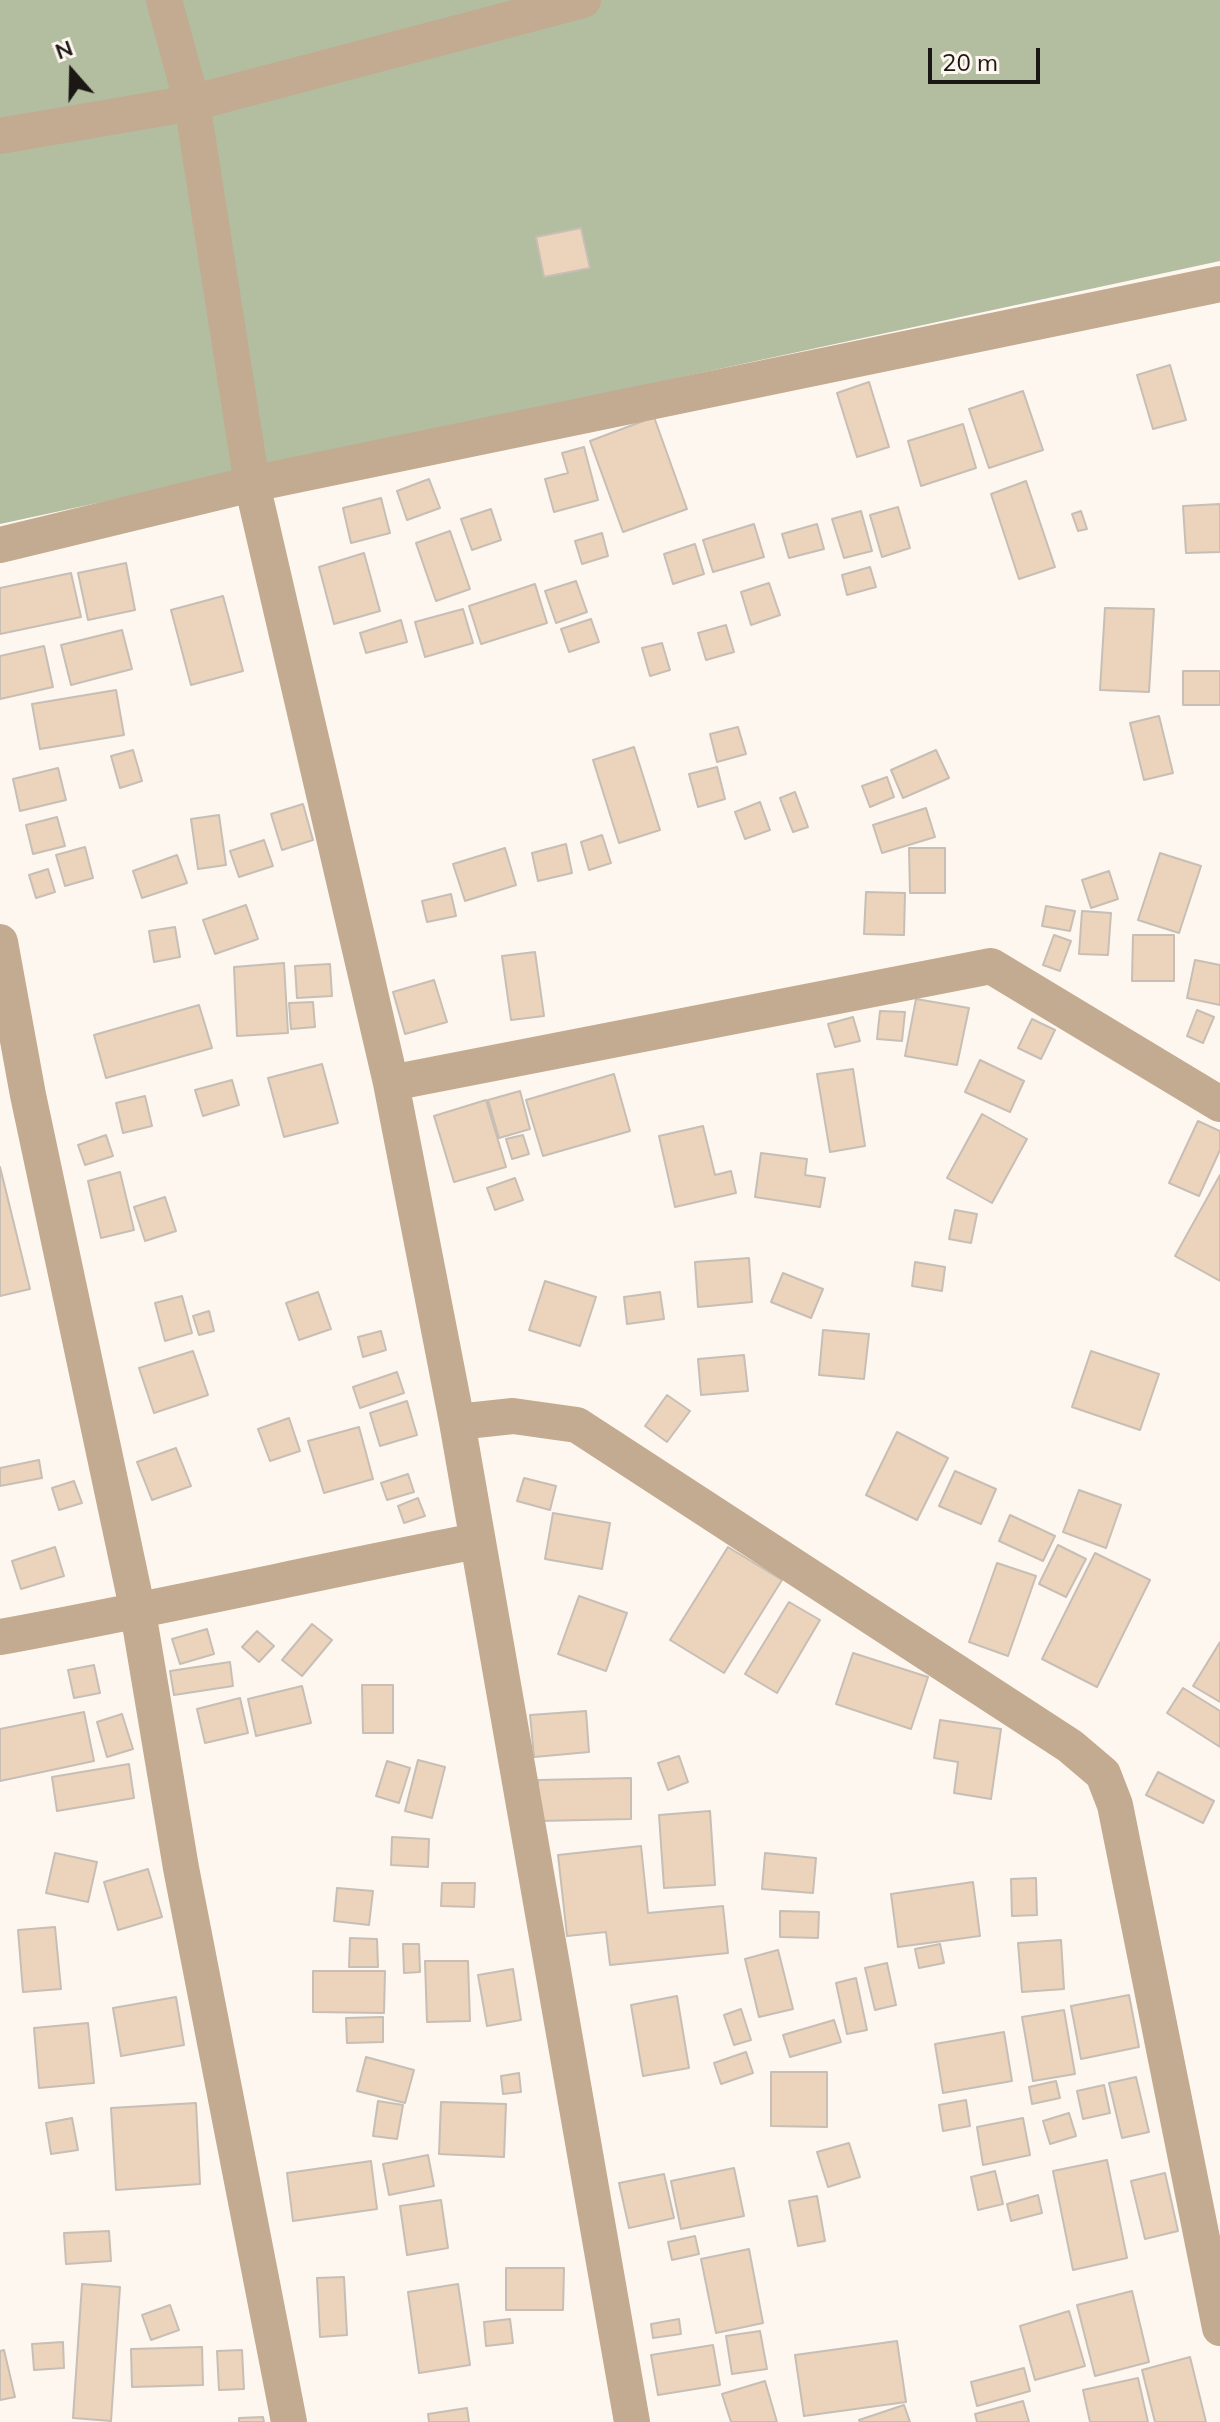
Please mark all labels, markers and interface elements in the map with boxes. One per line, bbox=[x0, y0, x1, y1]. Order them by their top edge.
north arrow bbox=[32, 32, 112, 112]
scale bar bbox=[932, 32, 1044, 82]
text: N bbox=[51, 33, 76, 65]
text: 20 m bbox=[942, 47, 998, 77]

